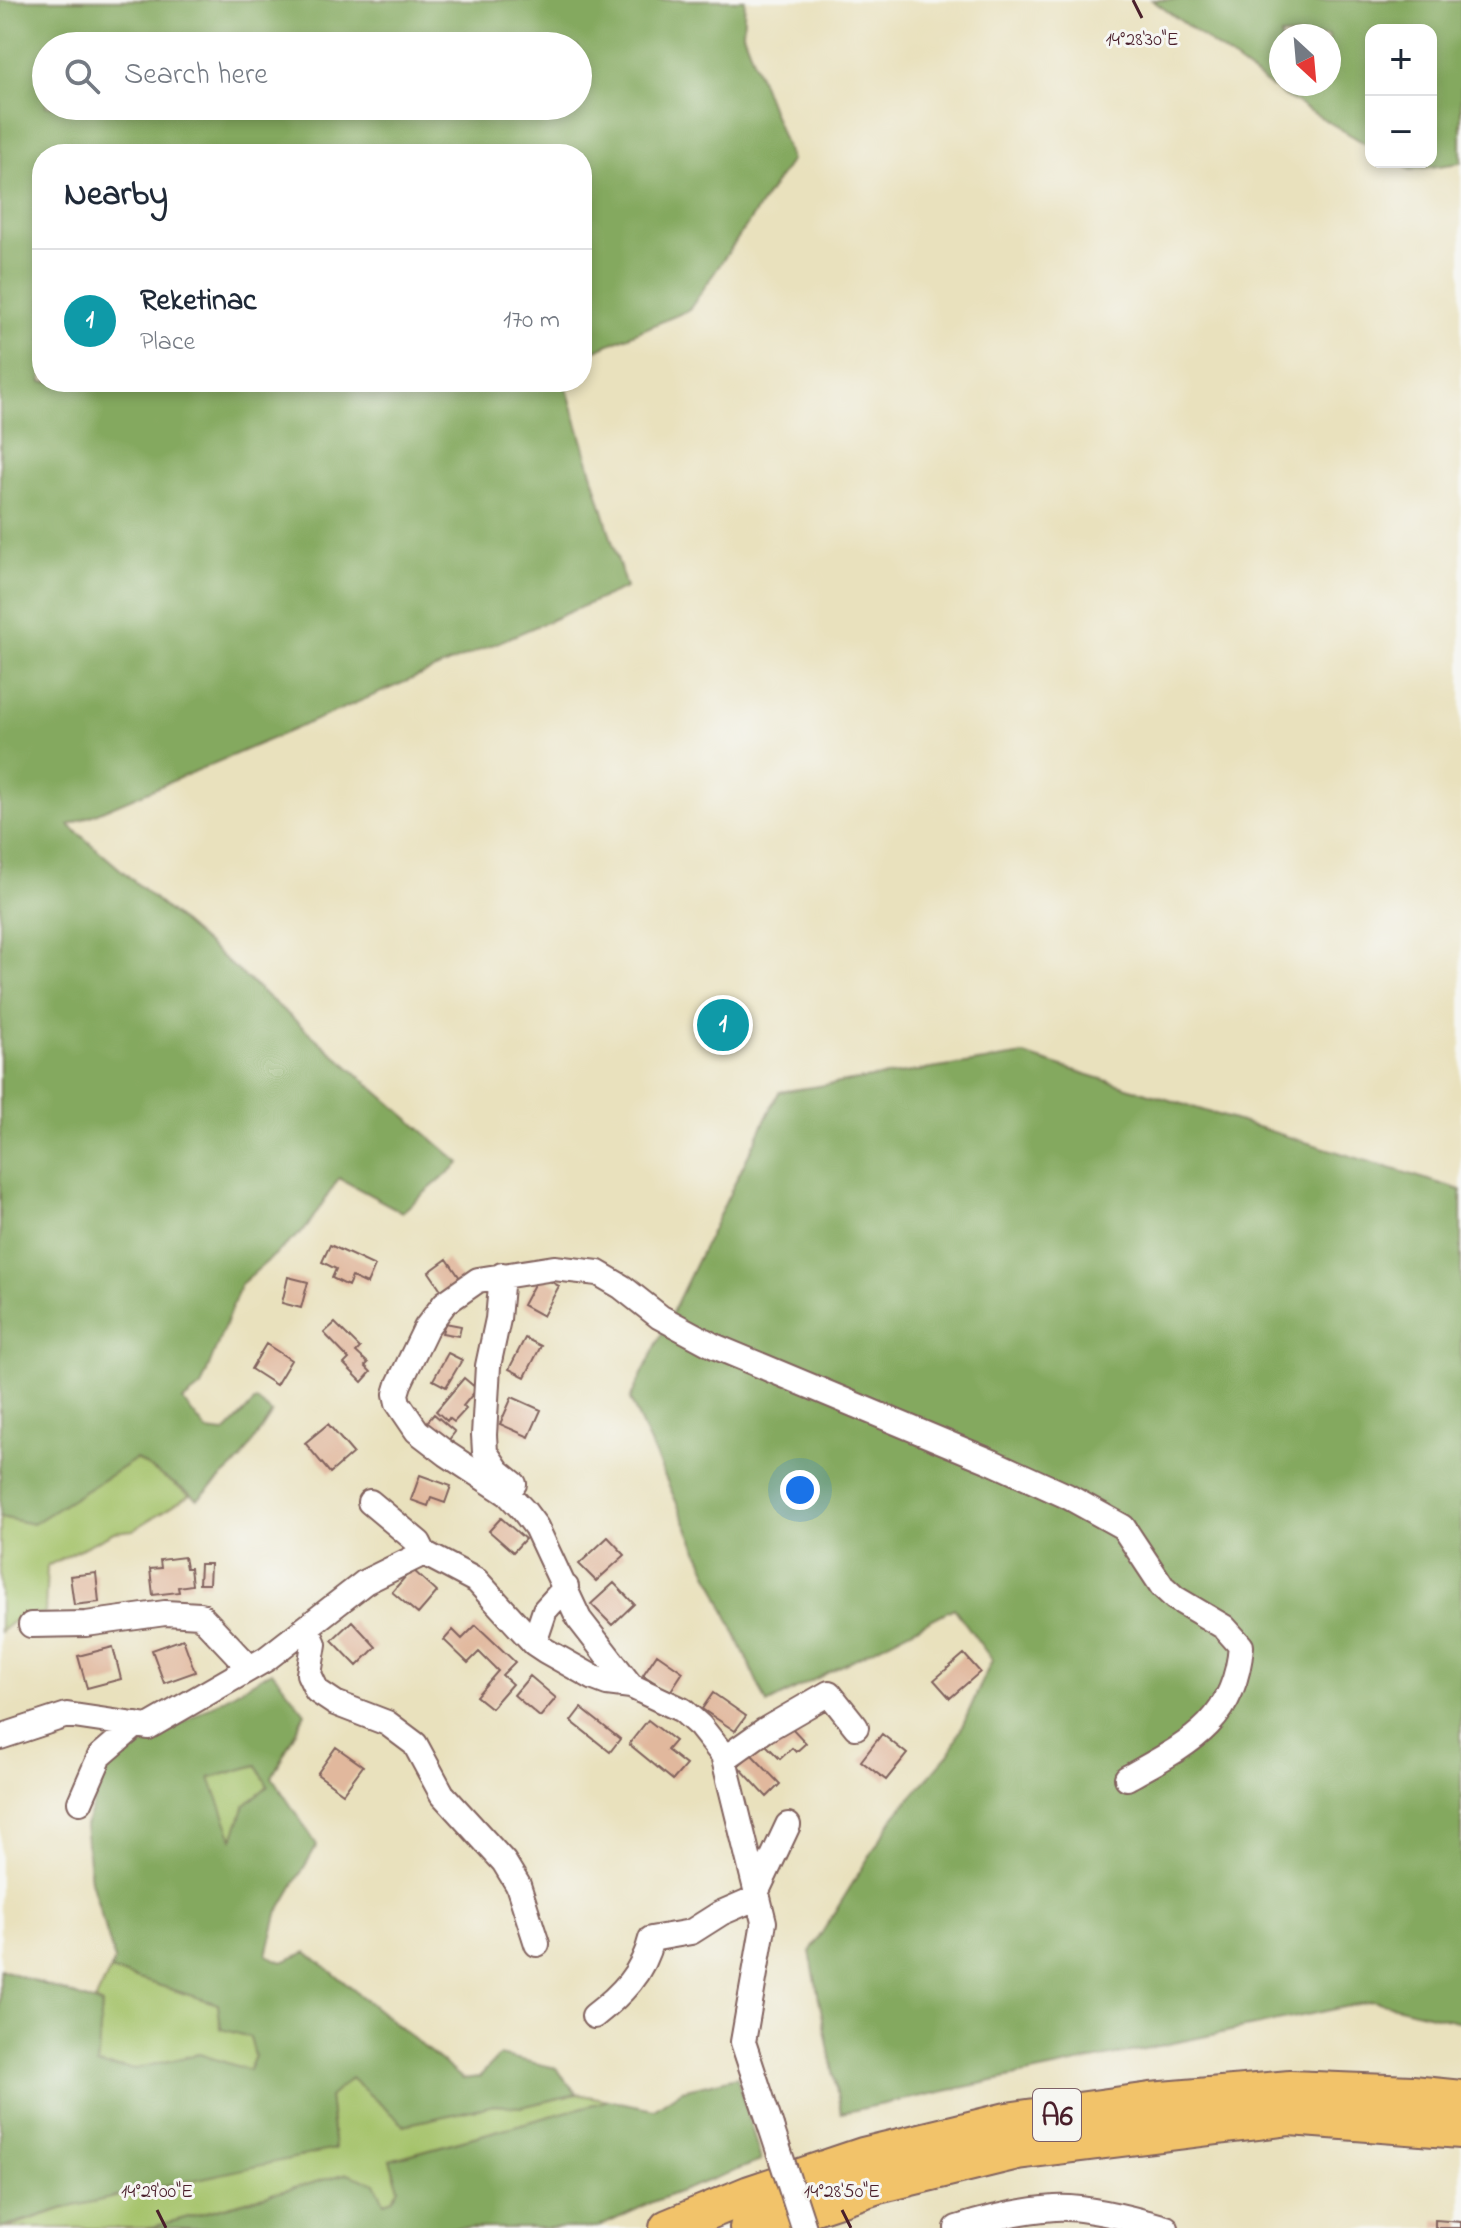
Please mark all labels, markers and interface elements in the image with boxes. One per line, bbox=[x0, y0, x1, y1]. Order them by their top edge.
north arrow bbox=[1269, 24, 1341, 96]
map controls bbox=[1365, 24, 1437, 168]
button: + bbox=[1365, 24, 1437, 96]
text: 14°28'30"E bbox=[1105, 26, 1179, 55]
search box bbox=[32, 32, 592, 120]
icon: search bbox=[60, 54, 104, 98]
text: Search here bbox=[124, 54, 268, 98]
button: − bbox=[1365, 96, 1437, 168]
text: Nearby bbox=[64, 171, 168, 221]
text: Reketinac bbox=[140, 280, 256, 324]
text: 1 bbox=[86, 302, 94, 340]
text: 170 m bbox=[503, 302, 560, 340]
text: Place bbox=[140, 324, 195, 362]
pin: 1 bbox=[697, 995, 749, 1055]
your location bbox=[780, 1470, 820, 1510]
road number: A6 bbox=[1033, 2089, 1081, 2141]
text: 14°29'00"E bbox=[121, 2178, 193, 2207]
text: 14°28'50"E bbox=[804, 2178, 880, 2207]

